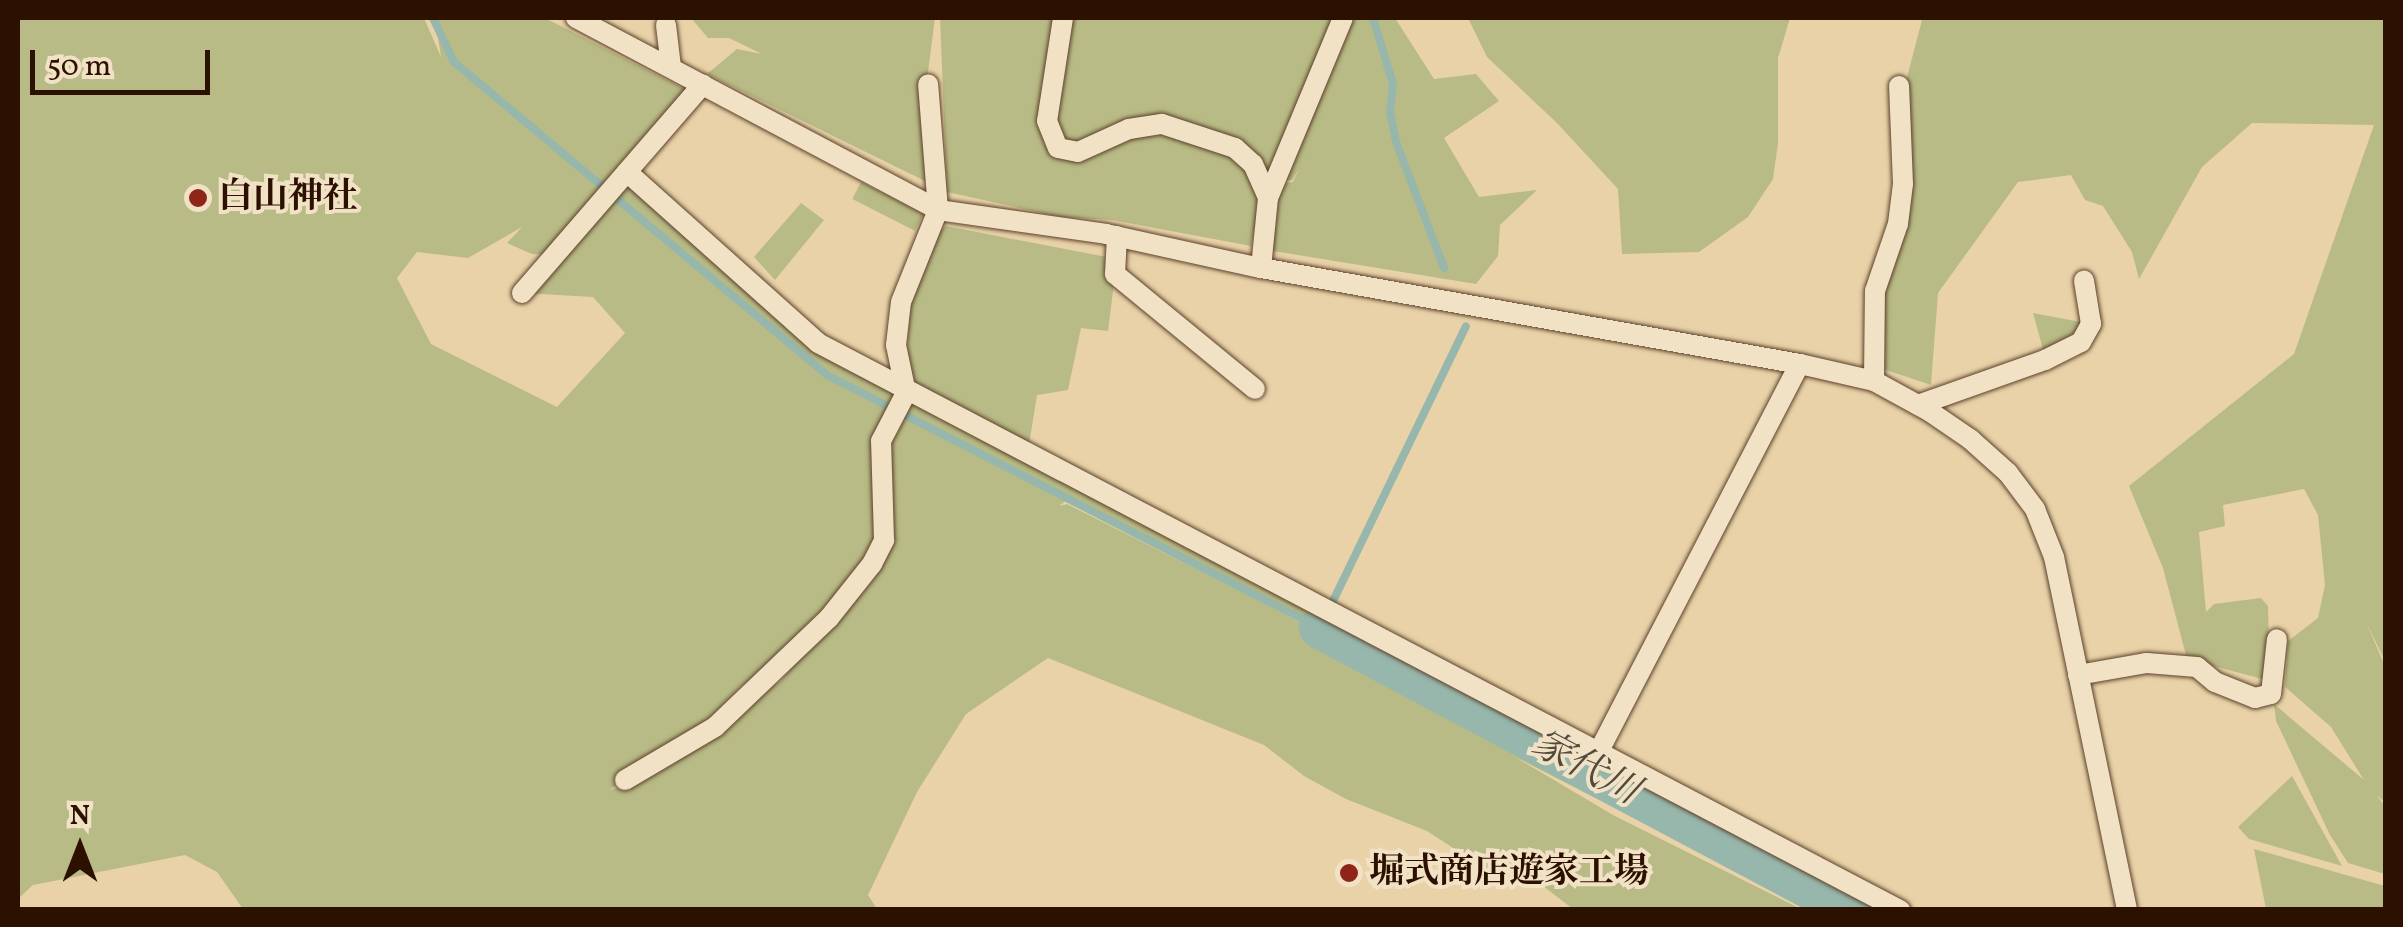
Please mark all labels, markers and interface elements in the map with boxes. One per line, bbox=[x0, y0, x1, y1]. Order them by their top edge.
scale bar bbox=[35, 30, 215, 92]
text: 50 m bbox=[47, 46, 111, 88]
place label: 白山神社 bbox=[218, 177, 358, 219]
marker: 白山神社 bbox=[187, 187, 209, 209]
water label: 家代川 bbox=[1524, 722, 1646, 816]
north arrow bbox=[30, 797, 130, 897]
text: N bbox=[70, 797, 90, 836]
place label: 堀式商店遊家工場 bbox=[1369, 852, 1649, 894]
marker: 堀式商店遊家工場 bbox=[1338, 862, 1360, 884]

